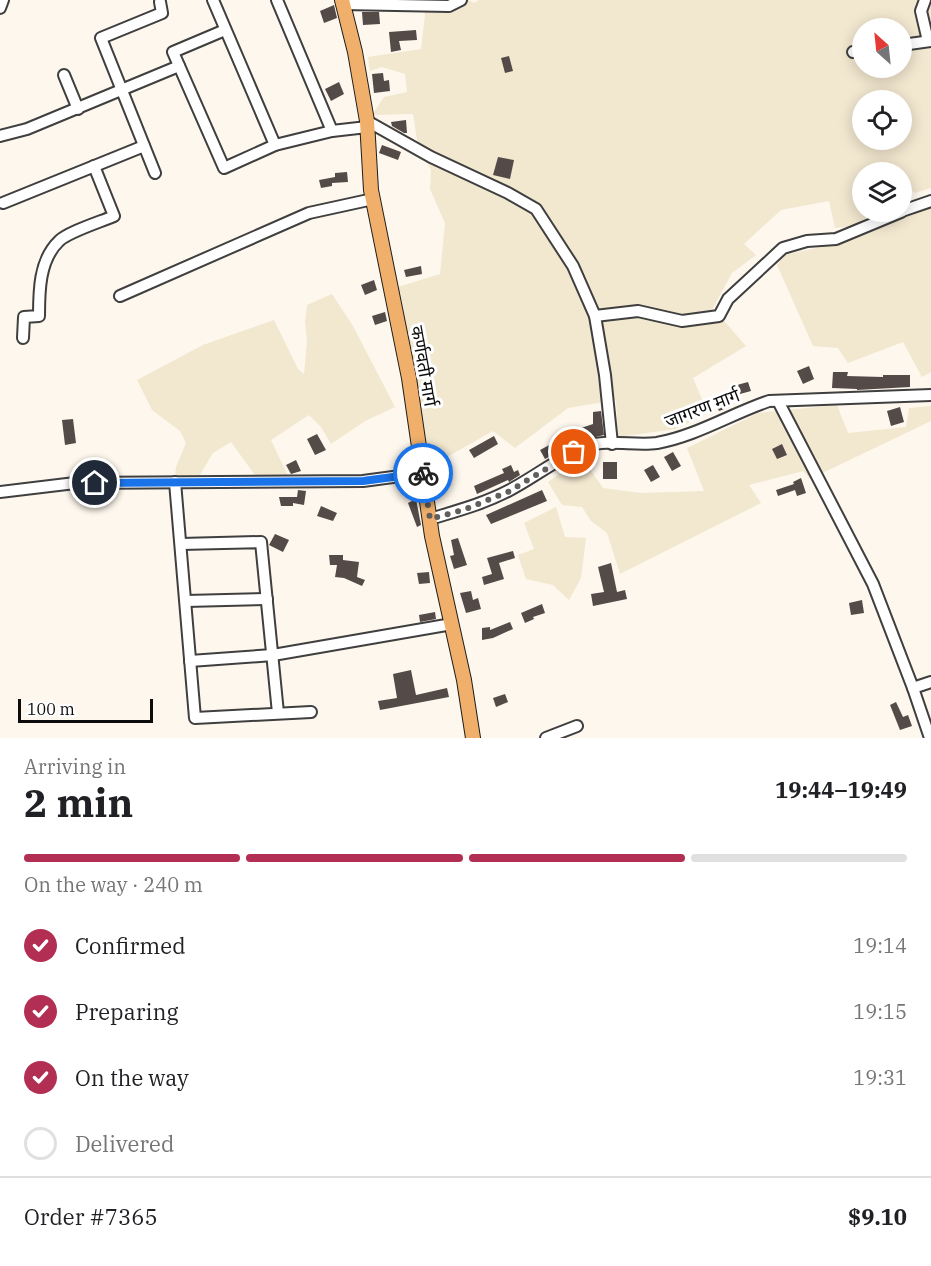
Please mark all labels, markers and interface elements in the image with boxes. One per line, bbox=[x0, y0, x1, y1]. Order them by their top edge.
north arrow bbox=[852, 18, 912, 78]
map controls bbox=[852, 18, 912, 222]
button: locate bbox=[852, 90, 912, 150]
button: layers bbox=[852, 162, 912, 222]
street label: कर्णवती मार्ग bbox=[406, 324, 443, 409]
street label: जागरण मार्ग bbox=[661, 383, 744, 433]
pin bbox=[548, 426, 599, 477]
icon: bag bbox=[557, 435, 590, 468]
courier bbox=[393, 443, 453, 503]
pin bbox=[69, 457, 120, 508]
icon: bike bbox=[407, 457, 440, 490]
icon: home bbox=[78, 466, 111, 499]
scale bar bbox=[18, 696, 153, 724]
text: 100 m bbox=[27, 699, 75, 719]
text: Arriving in bbox=[24, 753, 126, 780]
text: 19:44–19:49 bbox=[775, 775, 907, 804]
text: 2 min bbox=[24, 777, 133, 828]
text: On the way · 240 m bbox=[24, 871, 203, 898]
icon: check bbox=[24, 929, 57, 962]
text: Confirmed bbox=[75, 931, 186, 960]
text: 19:14 bbox=[853, 932, 907, 959]
icon: check bbox=[24, 995, 57, 1028]
text: Preparing bbox=[75, 997, 179, 1026]
text: 19:15 bbox=[853, 998, 907, 1025]
icon: check bbox=[24, 1061, 57, 1094]
text: On the way bbox=[75, 1063, 189, 1092]
text: 19:31 bbox=[853, 1064, 907, 1091]
text: Delivered bbox=[75, 1129, 174, 1158]
text: Order #7365 bbox=[24, 1202, 158, 1231]
text: $9.10 bbox=[848, 1202, 907, 1231]

